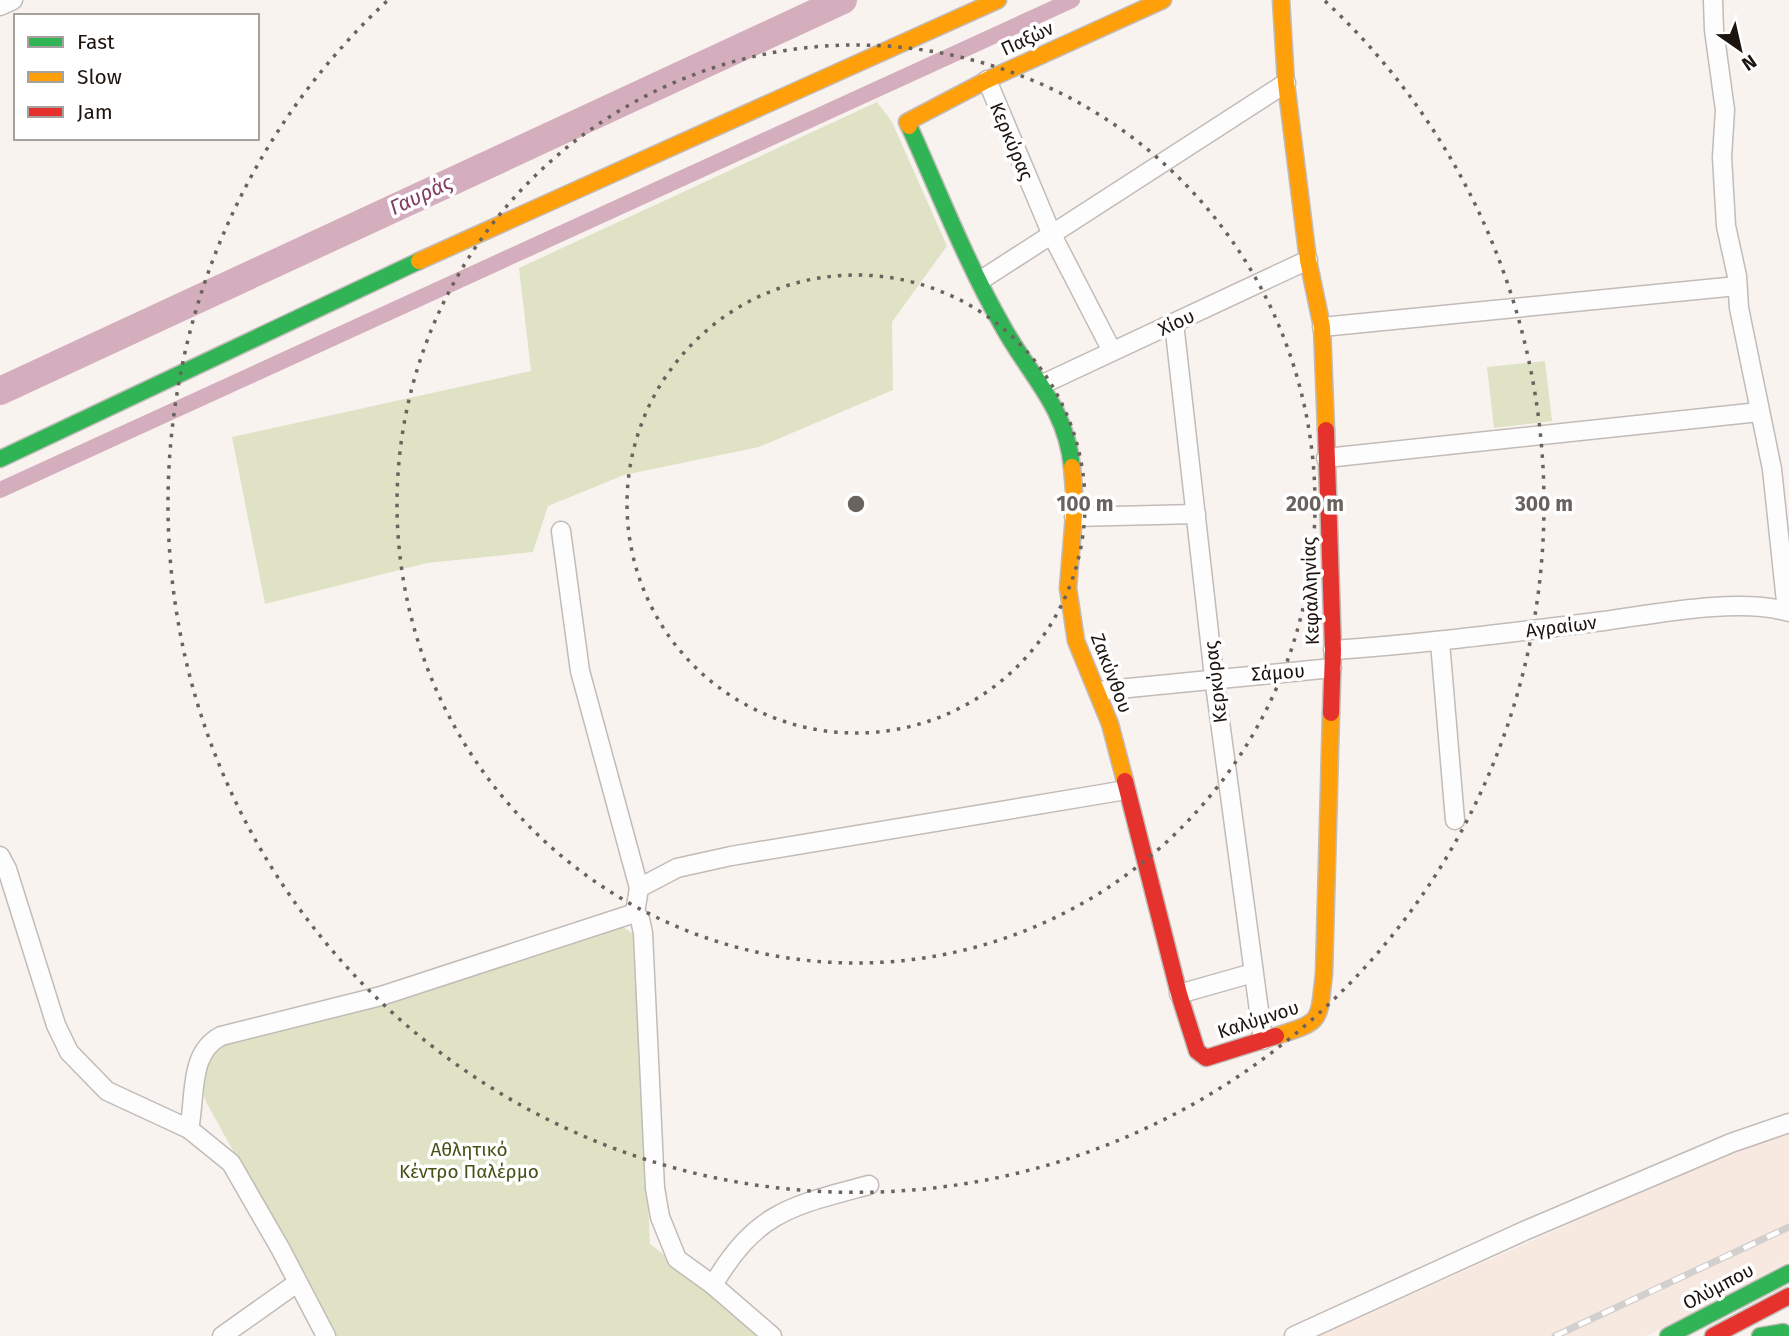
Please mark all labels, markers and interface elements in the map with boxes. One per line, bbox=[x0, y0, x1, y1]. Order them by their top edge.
legend bbox=[14, 14, 259, 140]
north arrow bbox=[1705, 14, 1775, 84]
street label: Παξών bbox=[997, 16, 1057, 61]
text: Fast bbox=[77, 29, 115, 55]
text: N bbox=[1738, 50, 1761, 76]
text: Slow bbox=[77, 64, 122, 90]
text: Jam bbox=[77, 99, 113, 125]
street label: Κερκύρας bbox=[985, 99, 1038, 184]
water label: Γαυράς bbox=[385, 169, 457, 221]
street label: Χίου bbox=[1154, 304, 1198, 341]
text: 100 m bbox=[1056, 491, 1114, 517]
text: 200 m bbox=[1286, 491, 1344, 517]
text: 300 m bbox=[1514, 491, 1573, 517]
centre of rings bbox=[844, 492, 868, 516]
street label: Κεφαλληνίας bbox=[1297, 536, 1324, 646]
street label: Αγραίων bbox=[1524, 611, 1598, 642]
street label: Ζακύνθου bbox=[1086, 630, 1137, 716]
street label: Κερκύρας bbox=[1199, 639, 1232, 724]
street label: Σάμου bbox=[1251, 659, 1306, 686]
street label: Καλύμνου bbox=[1215, 996, 1302, 1043]
park label: Αθλητικό Κέντρο Παλέρμο bbox=[399, 1138, 539, 1183]
street label: Ολύμπου bbox=[1679, 1258, 1758, 1315]

